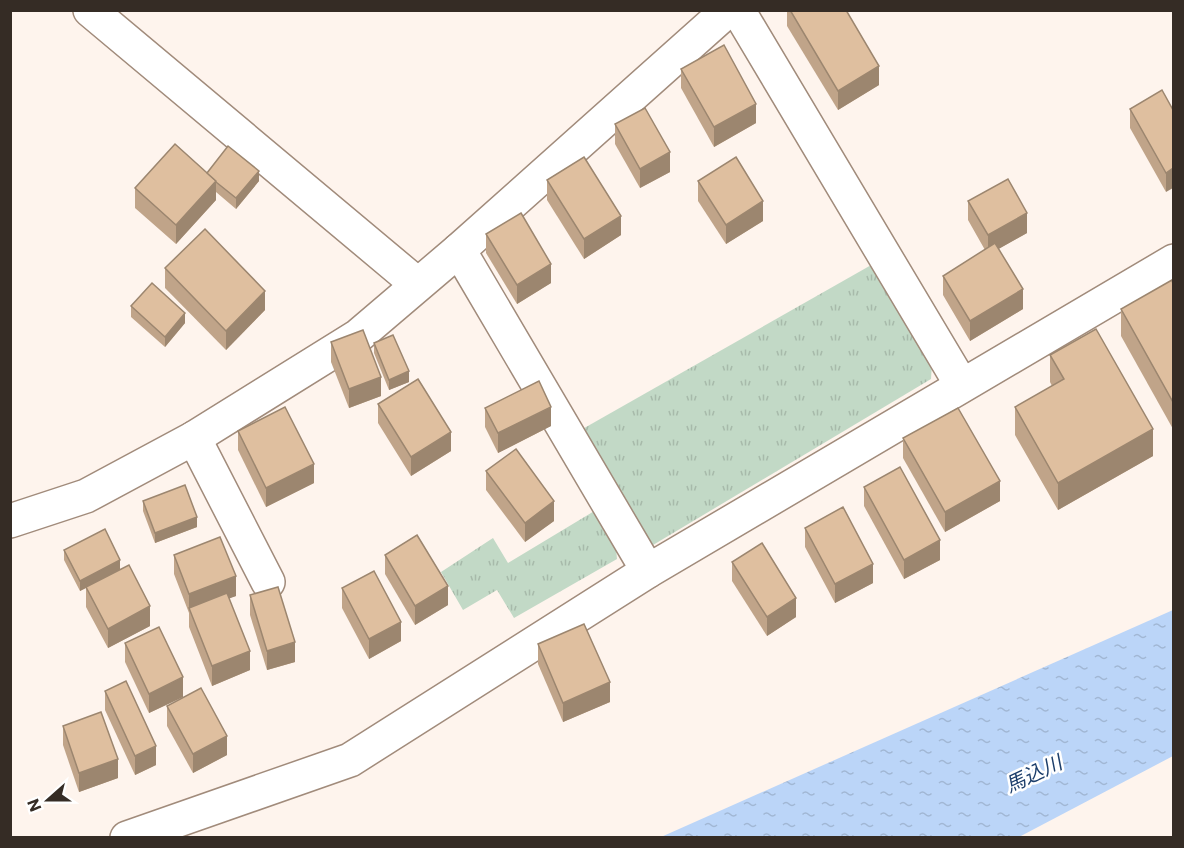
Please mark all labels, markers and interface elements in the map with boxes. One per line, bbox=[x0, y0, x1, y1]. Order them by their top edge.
water label: 馬込川 bbox=[1001, 749, 1067, 797]
north arrow bbox=[18, 770, 78, 830]
text: N bbox=[23, 797, 45, 815]

